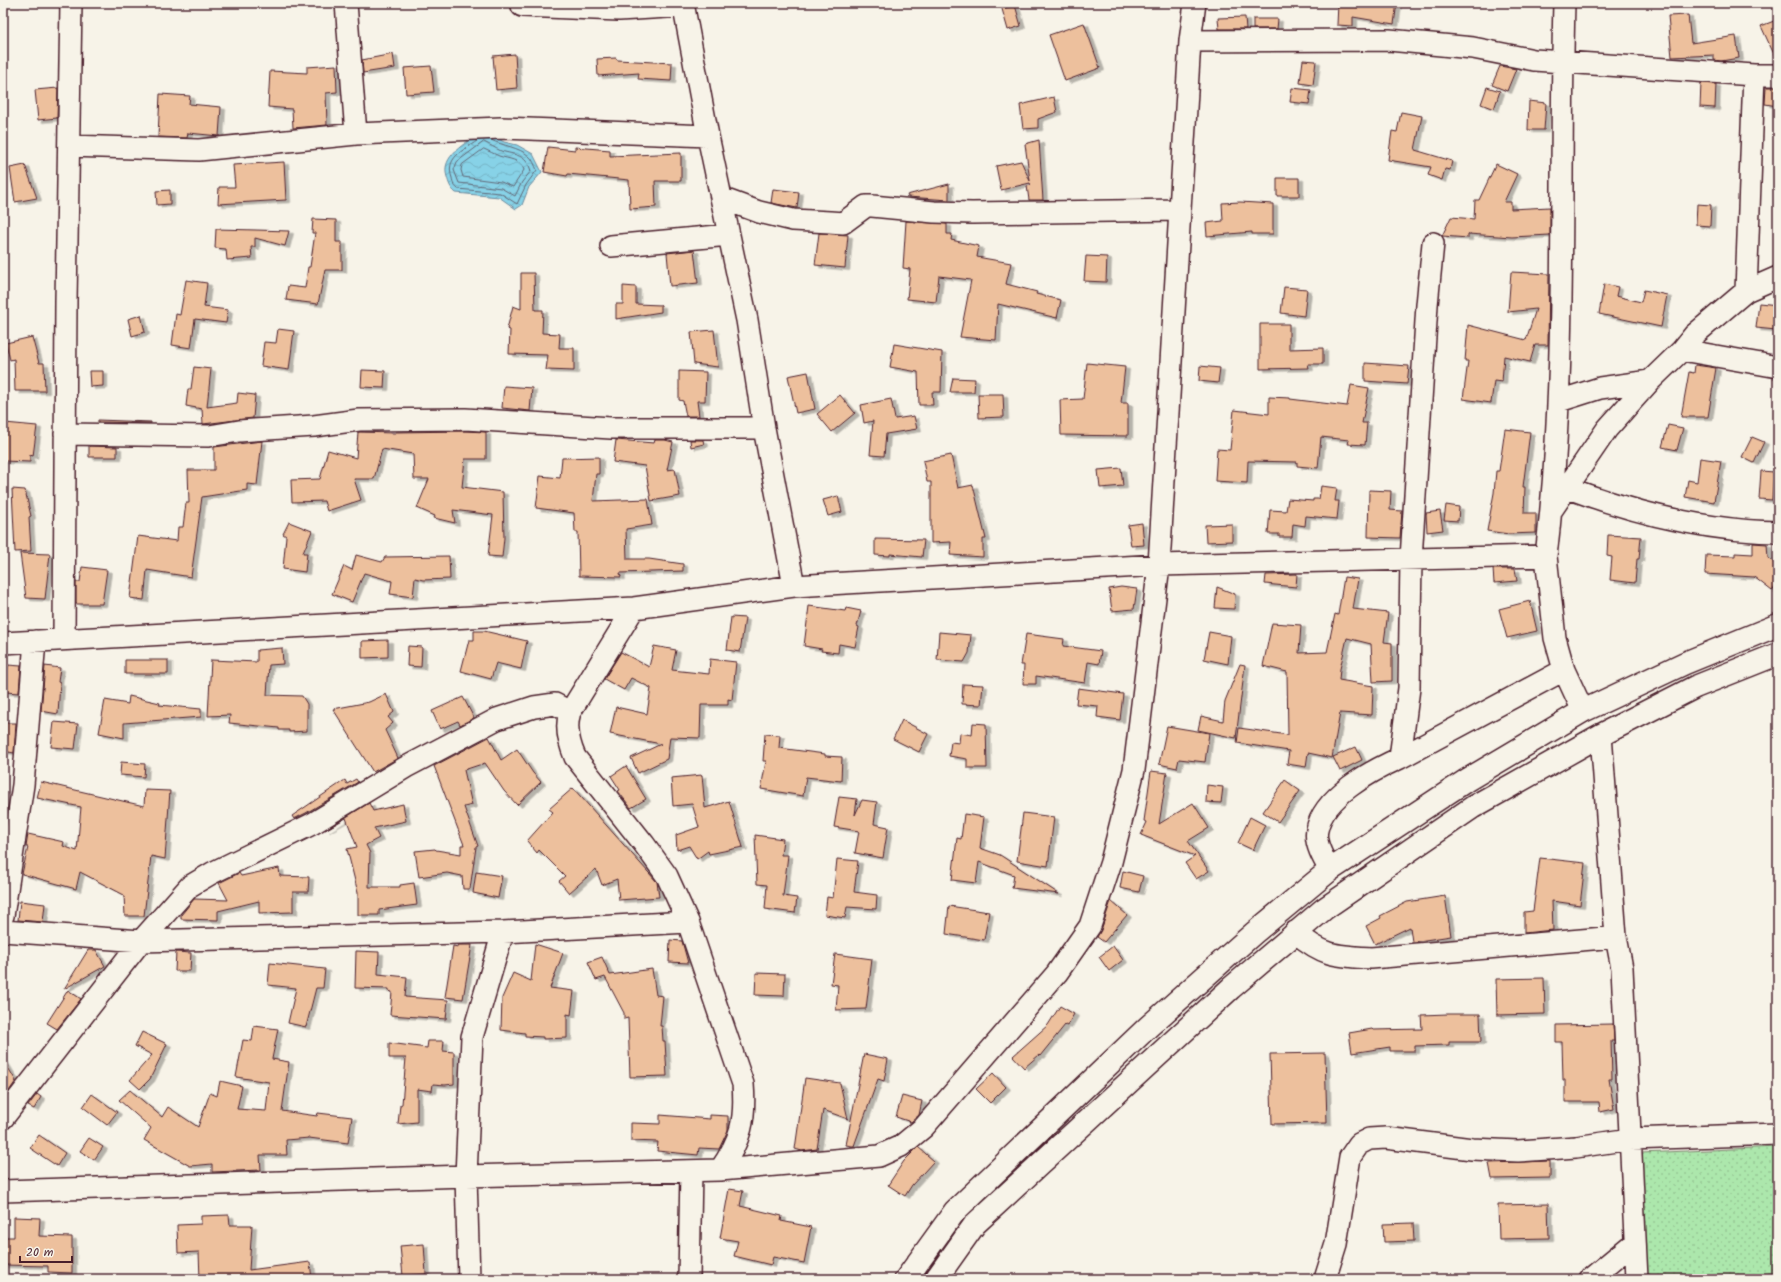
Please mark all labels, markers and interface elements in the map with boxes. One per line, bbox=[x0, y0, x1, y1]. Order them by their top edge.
scale bar bbox=[20, 1238, 72, 1264]
text: 20 m bbox=[26, 1243, 54, 1262]

